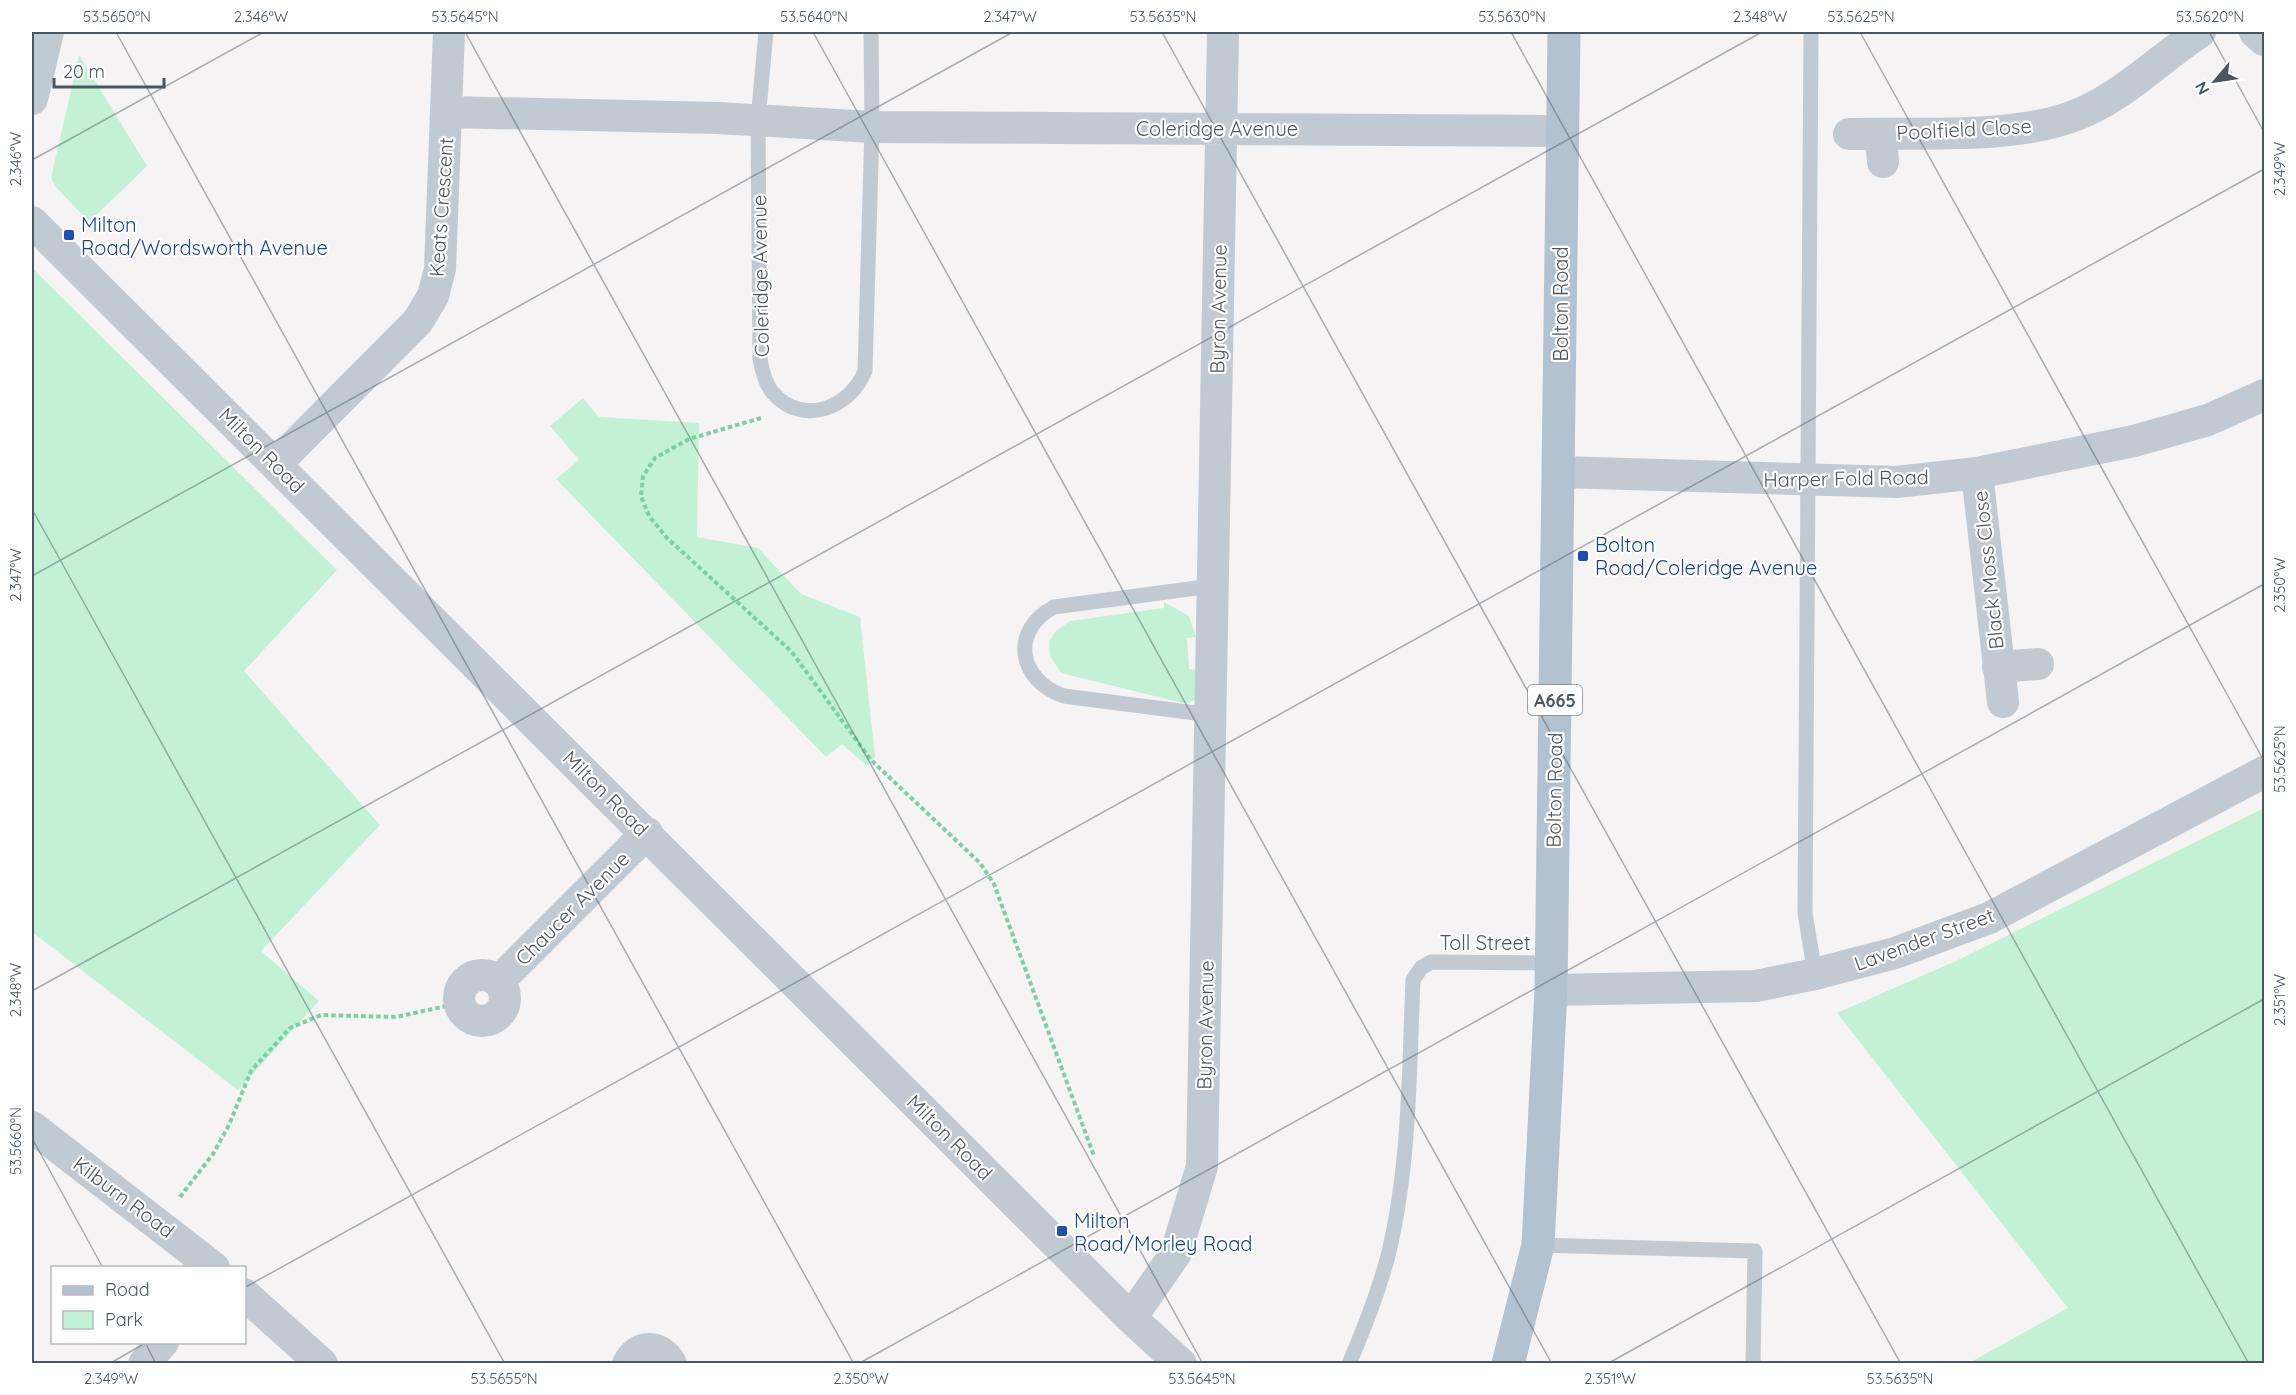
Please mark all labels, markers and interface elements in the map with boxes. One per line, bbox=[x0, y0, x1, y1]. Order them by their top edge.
text: 53.5650°N bbox=[83, 7, 151, 26]
text: 2.346°W bbox=[234, 7, 289, 26]
text: 53.5645°N bbox=[431, 7, 499, 26]
text: 53.5640°N bbox=[780, 7, 848, 26]
text: 2.347°W bbox=[983, 7, 1037, 26]
text: 53.5635°N bbox=[1130, 7, 1196, 26]
text: 53.5630°N bbox=[1478, 7, 1546, 26]
text: 2.348°W bbox=[1733, 7, 1788, 26]
text: 53.5625°N bbox=[1827, 7, 1895, 26]
text: 53.5620°N bbox=[2176, 7, 2244, 26]
scale bar bbox=[54, 51, 164, 89]
north arrow bbox=[2185, 51, 2245, 111]
text: 20 m bbox=[63, 60, 105, 83]
text: N bbox=[2190, 78, 2213, 98]
street label: Poolfield Close bbox=[1896, 113, 2032, 145]
street label: Coleridge Avenue bbox=[1136, 116, 1298, 141]
text: 2.346°W bbox=[6, 131, 25, 186]
street label: Keats Crescent bbox=[424, 136, 458, 278]
text: 2.349°W bbox=[2270, 141, 2289, 196]
street label: Coleridge Avenue bbox=[746, 195, 774, 357]
place label: Milton Road/Wordsworth Avenue bbox=[81, 212, 328, 260]
marker: Milton Road/Wordsworth Avenue bbox=[62, 228, 76, 242]
street label: Byron Avenue bbox=[1204, 244, 1232, 374]
street label: Bolton Road bbox=[1548, 246, 1573, 362]
street label: Milton Road bbox=[214, 402, 310, 498]
street label: Harper Fold Road bbox=[1763, 464, 1929, 492]
street label: Black Moss Close bbox=[1967, 489, 2009, 651]
place label: Bolton Road/Coleridge Avenue bbox=[1595, 532, 1817, 580]
text: 2.347°W bbox=[6, 548, 25, 602]
marker: Bolton Road/Coleridge Avenue bbox=[1576, 549, 1590, 563]
text: 2.350°W bbox=[2270, 557, 2289, 613]
road number: A665 bbox=[1528, 685, 1582, 715]
text: 53.5625°N bbox=[2270, 725, 2289, 793]
street label: Bolton Road bbox=[1540, 732, 1568, 848]
street label: Milton Road bbox=[558, 745, 654, 841]
street label: Chaucer Avenue bbox=[510, 846, 634, 970]
street label: Lavender Street bbox=[1851, 902, 1998, 976]
street label: Toll Street bbox=[1439, 930, 1531, 955]
street label: Byron Avenue bbox=[1191, 960, 1219, 1090]
text: 2.348°W bbox=[6, 962, 25, 1017]
text: 2.351°W bbox=[2270, 973, 2289, 1026]
street label: Milton Road bbox=[902, 1089, 998, 1185]
text: 53.5660°N bbox=[6, 1107, 25, 1175]
street label: Kilburn Road bbox=[68, 1151, 180, 1243]
place label: Milton Road/Morley Road bbox=[1074, 1208, 1252, 1256]
marker: Milton Road/Morley Road bbox=[1055, 1224, 1069, 1238]
legend bbox=[51, 1266, 246, 1344]
text: Road bbox=[105, 1278, 150, 1301]
text: Park bbox=[105, 1308, 143, 1331]
text: 2.349°W bbox=[84, 1369, 139, 1388]
text: 53.5655°N bbox=[470, 1369, 538, 1388]
text: 2.350°W bbox=[833, 1369, 889, 1388]
text: 53.5645°N bbox=[1168, 1369, 1236, 1388]
text: 2.351°W bbox=[1584, 1369, 1637, 1388]
text: 53.5635°N bbox=[1867, 1369, 1933, 1388]

